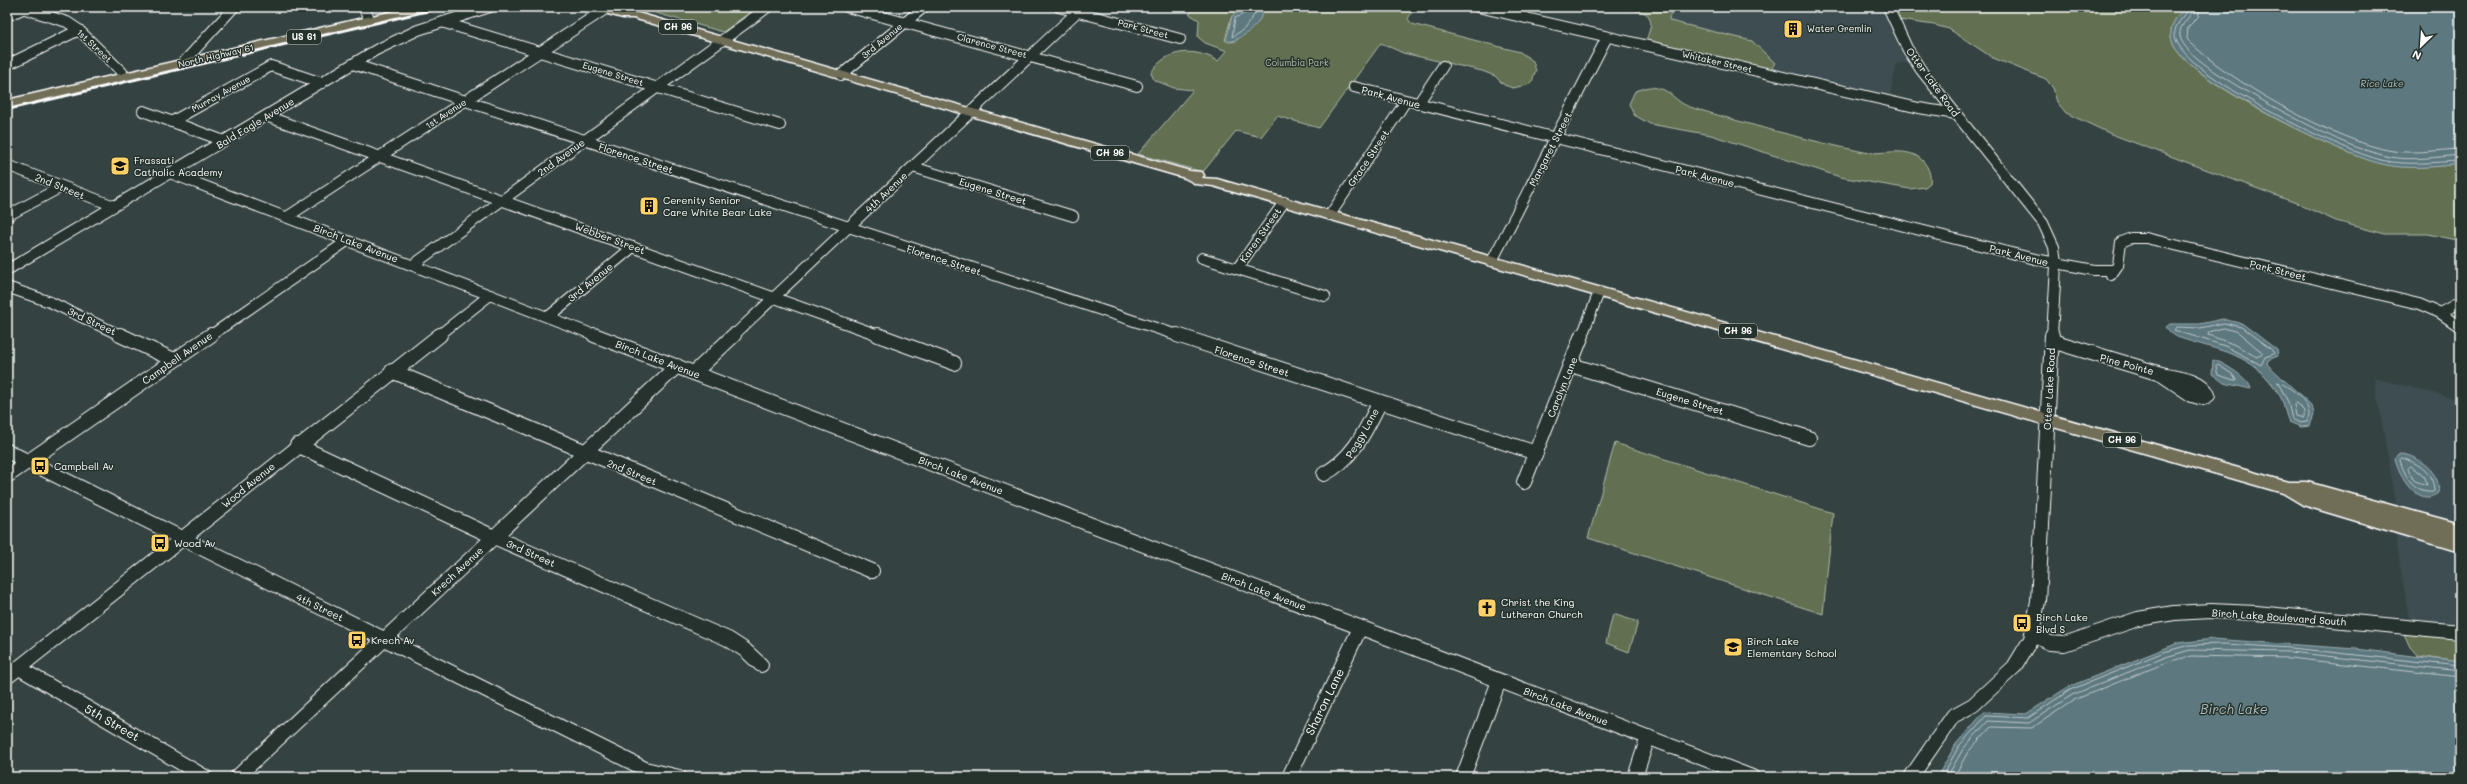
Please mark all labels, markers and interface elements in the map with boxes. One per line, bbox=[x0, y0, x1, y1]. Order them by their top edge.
street label: Park Street bbox=[1117, 16, 1170, 41]
building icon: Water Gremlin bbox=[1782, 18, 1804, 40]
road number: CH 96 bbox=[659, 20, 697, 34]
street label: 3rd Avenue bbox=[859, 21, 904, 60]
place label: Water Gremlin bbox=[1807, 23, 1871, 34]
north arrow bbox=[2401, 26, 2441, 66]
street label: 1st Street bbox=[75, 27, 114, 65]
road number: US 61 bbox=[287, 30, 321, 44]
street label: Clarence Street bbox=[956, 31, 1028, 60]
street label: North Highway 61 bbox=[177, 41, 255, 70]
street label: Otter Lake Road bbox=[1903, 45, 1963, 119]
text: N bbox=[2410, 47, 2424, 64]
street label: Whitaker Street bbox=[1681, 48, 1753, 75]
park label: Columbia Park bbox=[1265, 57, 1329, 68]
street label: Eugene Street bbox=[581, 59, 645, 88]
street label: Murray Avenue bbox=[189, 73, 252, 114]
water label: Rice Lake bbox=[2361, 78, 2404, 89]
street label: Park Avenue bbox=[1360, 82, 1422, 112]
street label: Bald Eagle Avenue bbox=[213, 94, 297, 152]
street label: 1st Avenue bbox=[423, 96, 468, 131]
street label: Margaret Street bbox=[1525, 109, 1575, 189]
street label: Grace Street bbox=[1344, 127, 1392, 189]
street label: 2nd Avenue bbox=[535, 135, 587, 179]
street label: Florence Street bbox=[597, 139, 675, 177]
road number: CH 96 bbox=[1091, 146, 1129, 160]
place label: Frassati Catholic Academy bbox=[134, 153, 223, 179]
school or university icon: Frassati Catholic Academy bbox=[109, 155, 131, 177]
street label: Park Avenue bbox=[1674, 162, 1736, 190]
street label: 4th Avenue bbox=[862, 169, 910, 215]
street label: 2nd Street bbox=[33, 170, 87, 202]
street label: Eugene Street bbox=[958, 174, 1028, 208]
place label: Cerenity Senior Care White Bear Lake bbox=[663, 193, 772, 219]
building icon: Cerenity Senior Care White Bear Lake bbox=[638, 195, 660, 217]
street label: Karen Street bbox=[1236, 205, 1284, 265]
street label: Webber Street bbox=[573, 219, 647, 257]
street label: Birch Lake Avenue bbox=[312, 220, 400, 266]
street label: Florence Street bbox=[905, 241, 983, 279]
street label: Park Avenue bbox=[1988, 241, 2050, 269]
street label: Park Street bbox=[2248, 256, 2308, 284]
street label: 3rd Avenue bbox=[564, 259, 616, 305]
street label: 3rd Street bbox=[65, 304, 119, 338]
road number: CH 96 bbox=[1719, 324, 1757, 338]
street label: Campbell Avenue bbox=[139, 328, 215, 388]
street label: Birch Lake Avenue bbox=[614, 336, 702, 382]
street label: Florence Street bbox=[1213, 342, 1291, 380]
street label: Otter Lake Road bbox=[2040, 348, 2058, 430]
street label: Pine Pointe bbox=[2098, 350, 2156, 378]
street label: Carolyn Lane bbox=[1544, 355, 1580, 419]
street label: Eugene Street bbox=[1655, 384, 1725, 418]
street label: Peggy Lane bbox=[1342, 405, 1382, 461]
road number: CH 96 bbox=[2103, 433, 2141, 447]
street label: Birch Lake Avenue bbox=[917, 452, 1005, 498]
bus stop icon: Campbell Av bbox=[29, 455, 51, 477]
street label: 2nd Street bbox=[605, 456, 659, 488]
place label: Campbell Av bbox=[54, 459, 114, 473]
street label: Wood Avenue bbox=[218, 459, 278, 511]
bus stop icon: Wood Av bbox=[149, 532, 171, 554]
place label: Wood Av bbox=[174, 536, 215, 550]
street label: 3rd Street bbox=[504, 536, 558, 570]
street label: Krech Avenue bbox=[428, 543, 486, 599]
street label: Birch Lake Avenue bbox=[1220, 568, 1308, 614]
street label: 4th Street bbox=[294, 590, 346, 624]
place label: Christ the King Lutheran Church bbox=[1501, 595, 1583, 621]
church icon: Christ the King Lutheran Church bbox=[1476, 597, 1498, 619]
street label: Birch Lake Boulevard South bbox=[2211, 605, 2347, 629]
place label: Birch Lake Blvd S bbox=[2036, 610, 2088, 636]
bus stop icon: Birch Lake Blvd S bbox=[2011, 612, 2033, 634]
bus stop icon: Krech Av bbox=[346, 629, 368, 651]
place label: Krech Av bbox=[371, 633, 414, 647]
place label: Birch Lake Elementary School bbox=[1747, 634, 1837, 660]
school or university icon: Birch Lake Elementary School bbox=[1722, 636, 1744, 658]
street label: Sharon Lane bbox=[1301, 665, 1347, 738]
street label: Birch Lake Avenue bbox=[1522, 683, 1610, 729]
street label: 5th Street bbox=[82, 700, 143, 744]
water label: Birch Lake bbox=[2200, 700, 2268, 717]

